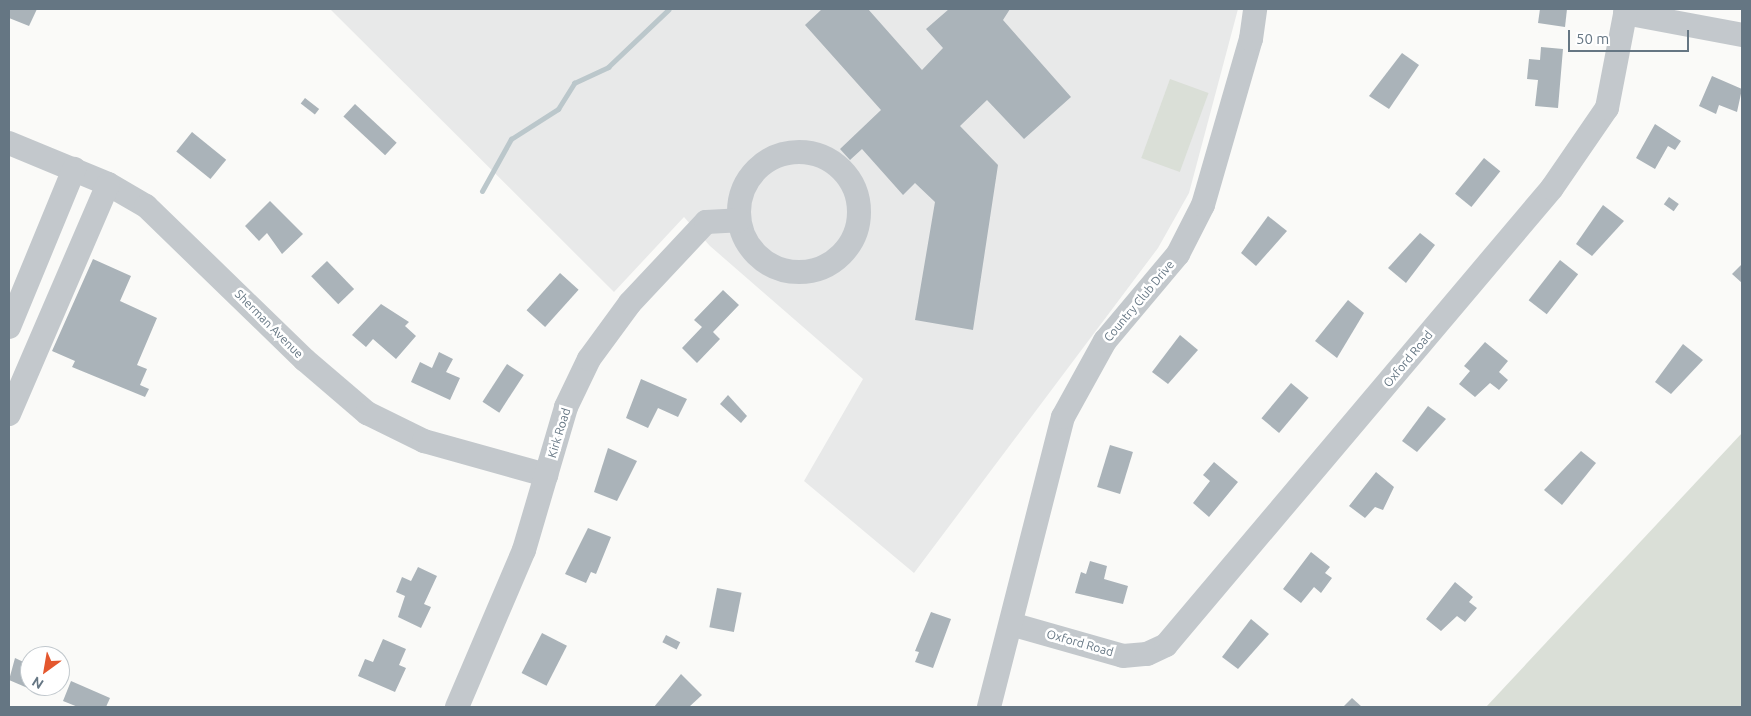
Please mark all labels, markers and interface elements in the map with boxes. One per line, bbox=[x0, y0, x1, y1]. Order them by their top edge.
scale bar bbox=[1571, 20, 1692, 52]
text: 50 m bbox=[1576, 30, 1609, 47]
street label: Country Club Drive bbox=[1101, 257, 1177, 345]
street label: Sherman Avenue bbox=[232, 287, 306, 361]
street label: Oxford Road bbox=[1380, 328, 1436, 390]
street label: Kirk Road bbox=[545, 406, 573, 460]
street label: Oxford Road bbox=[1045, 627, 1115, 659]
north arrow bbox=[20, 646, 70, 696]
text: N bbox=[29, 673, 46, 692]

